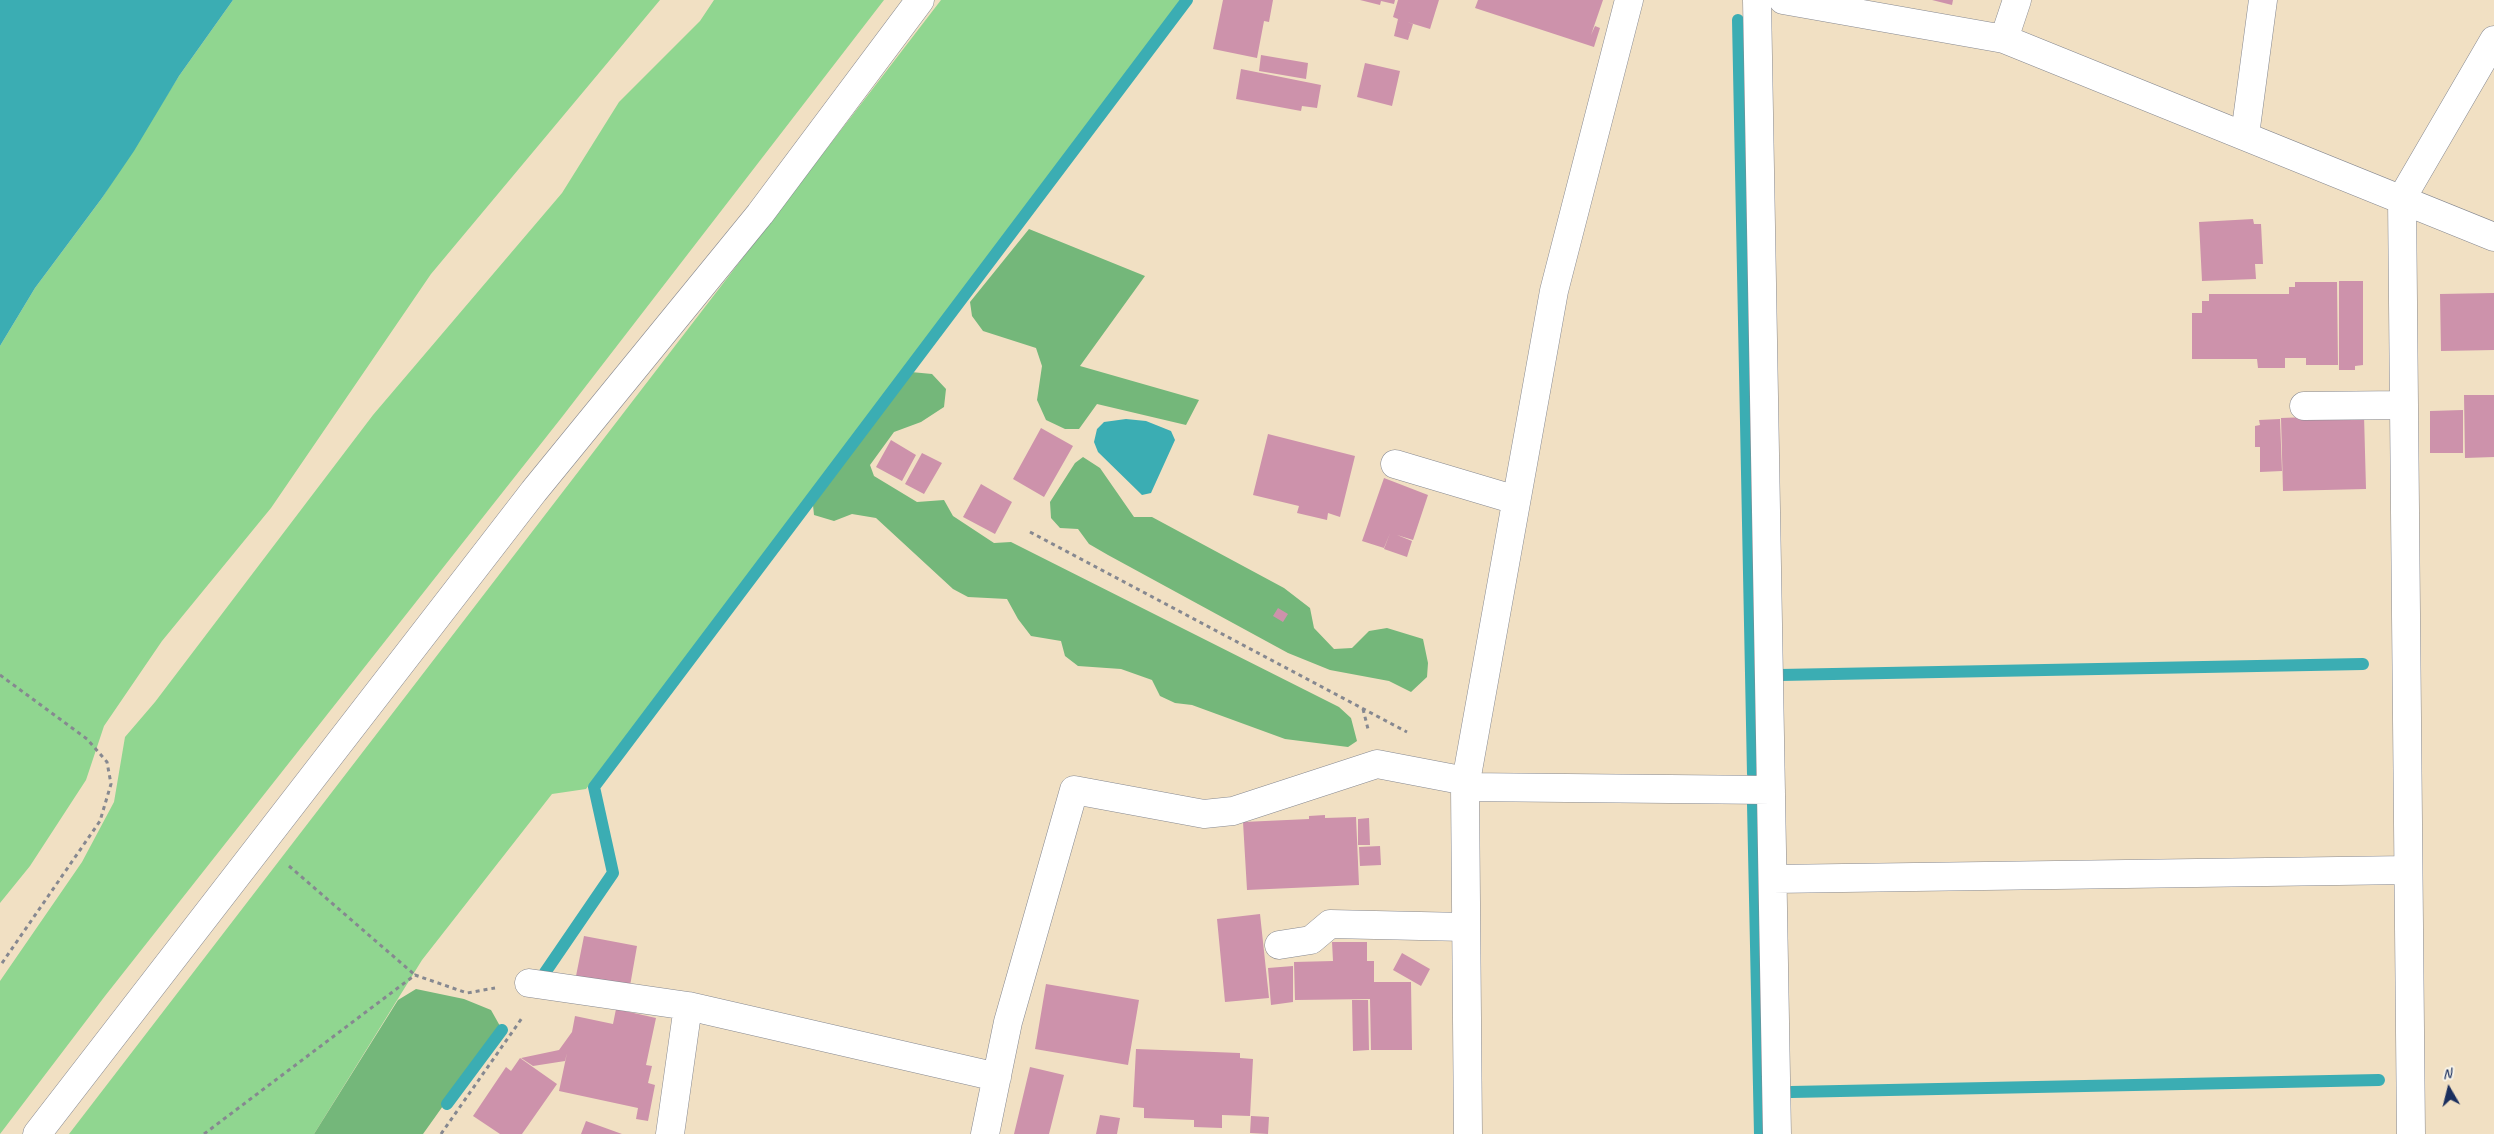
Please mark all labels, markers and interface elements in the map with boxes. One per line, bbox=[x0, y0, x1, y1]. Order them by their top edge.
north arrow bbox=[2424, 1064, 2474, 1114]
text: N bbox=[2441, 1065, 2452, 1083]

